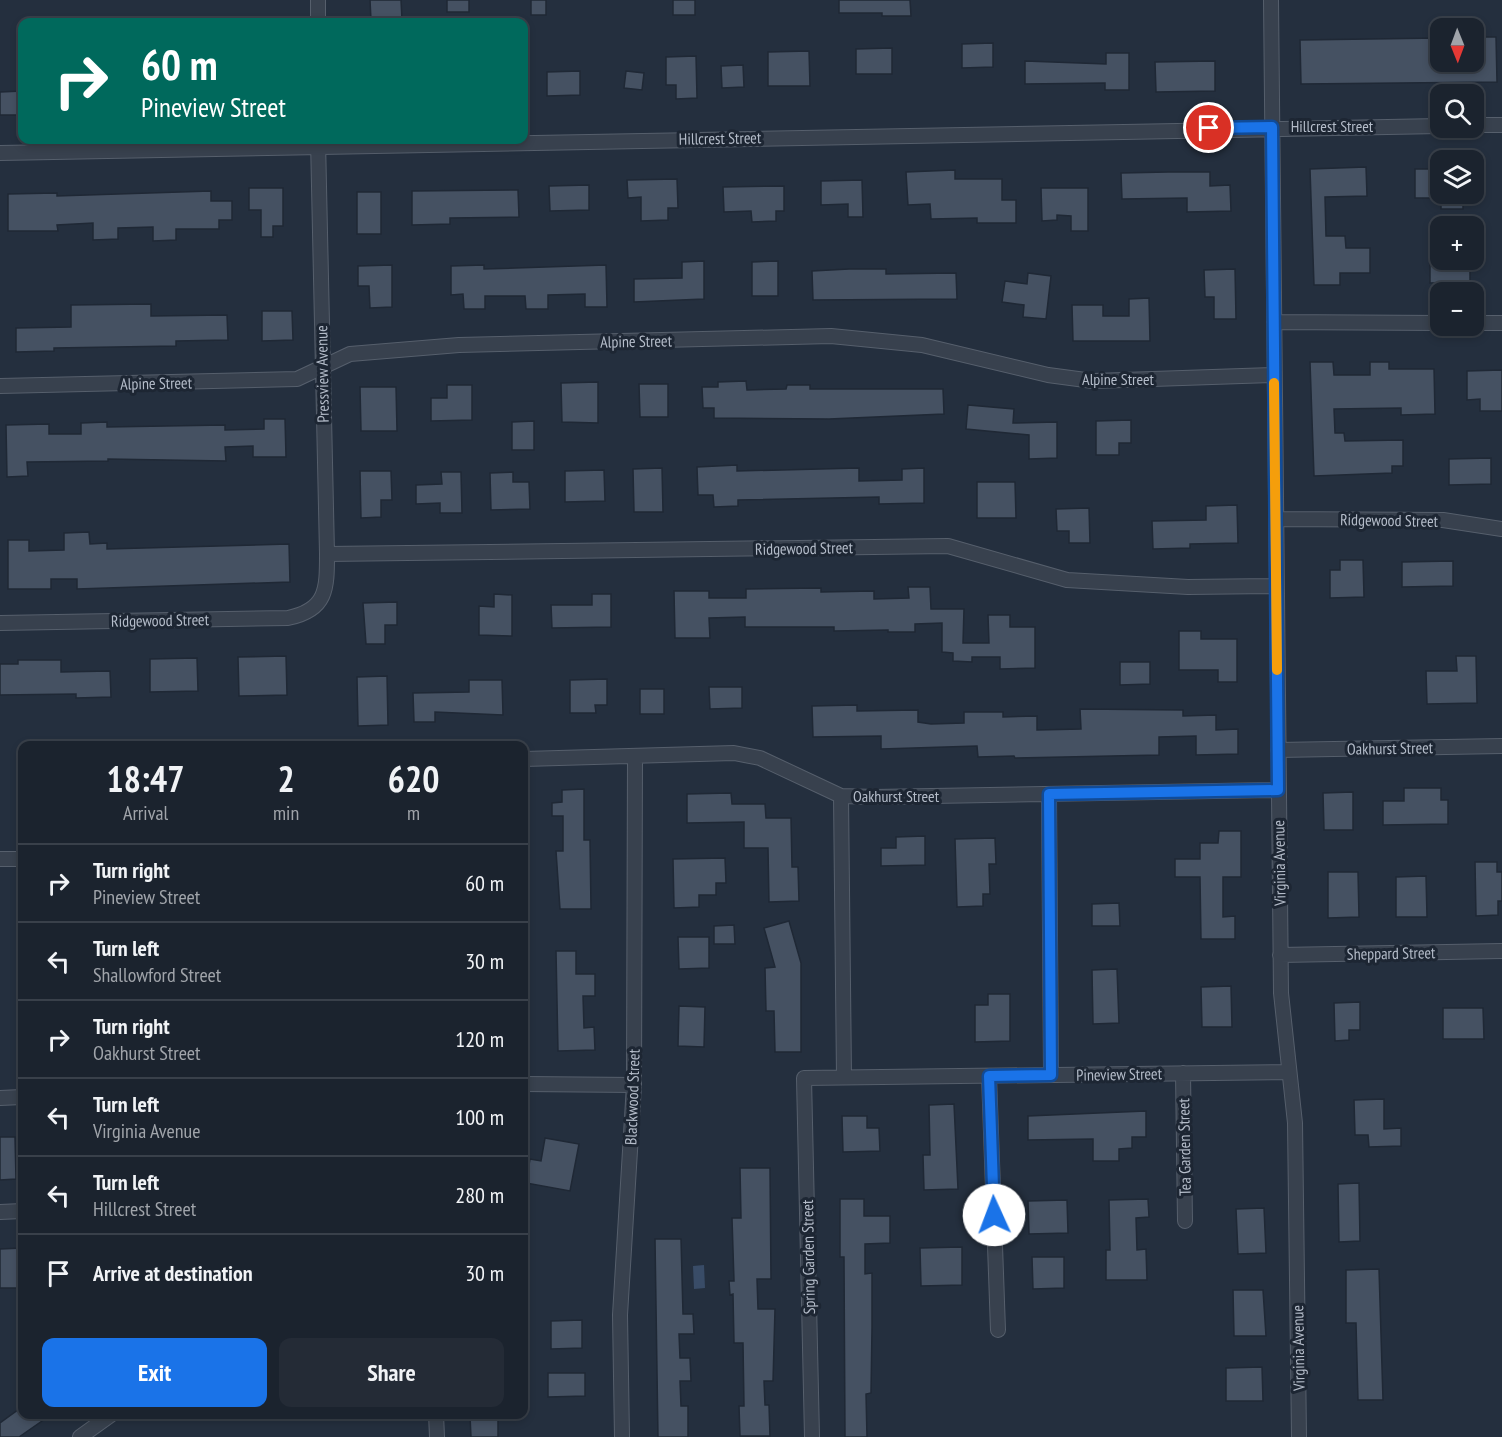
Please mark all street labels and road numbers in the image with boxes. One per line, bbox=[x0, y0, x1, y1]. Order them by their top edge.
street label: Hillcrest Street bbox=[1291, 116, 1374, 136]
street label: Hillcrest Street bbox=[679, 127, 762, 149]
street label: Pressview Avenue bbox=[311, 325, 333, 423]
street label: Alpine Street bbox=[600, 330, 673, 352]
street label: Alpine Street bbox=[1082, 369, 1155, 389]
street label: Alpine Street bbox=[120, 372, 193, 394]
street label: Ridgewood Street bbox=[1340, 509, 1439, 531]
street label: Ridgewood Street bbox=[755, 537, 854, 559]
street label: Ridgewood Street bbox=[111, 609, 210, 631]
street label: Oakhurst Street bbox=[1347, 737, 1434, 759]
street label: Oakhurst Street bbox=[853, 786, 940, 806]
street label: Virginia Avenue bbox=[1268, 820, 1290, 907]
street label: Sheppard Street bbox=[1347, 942, 1436, 964]
street label: Blackwood Street bbox=[620, 1048, 644, 1145]
street label: Pineview Street bbox=[1076, 1063, 1163, 1085]
street label: Tea Garden Street bbox=[1173, 1097, 1195, 1196]
street label: Spring Garden Street bbox=[797, 1199, 819, 1315]
street label: Virginia Avenue bbox=[1287, 1305, 1309, 1392]

